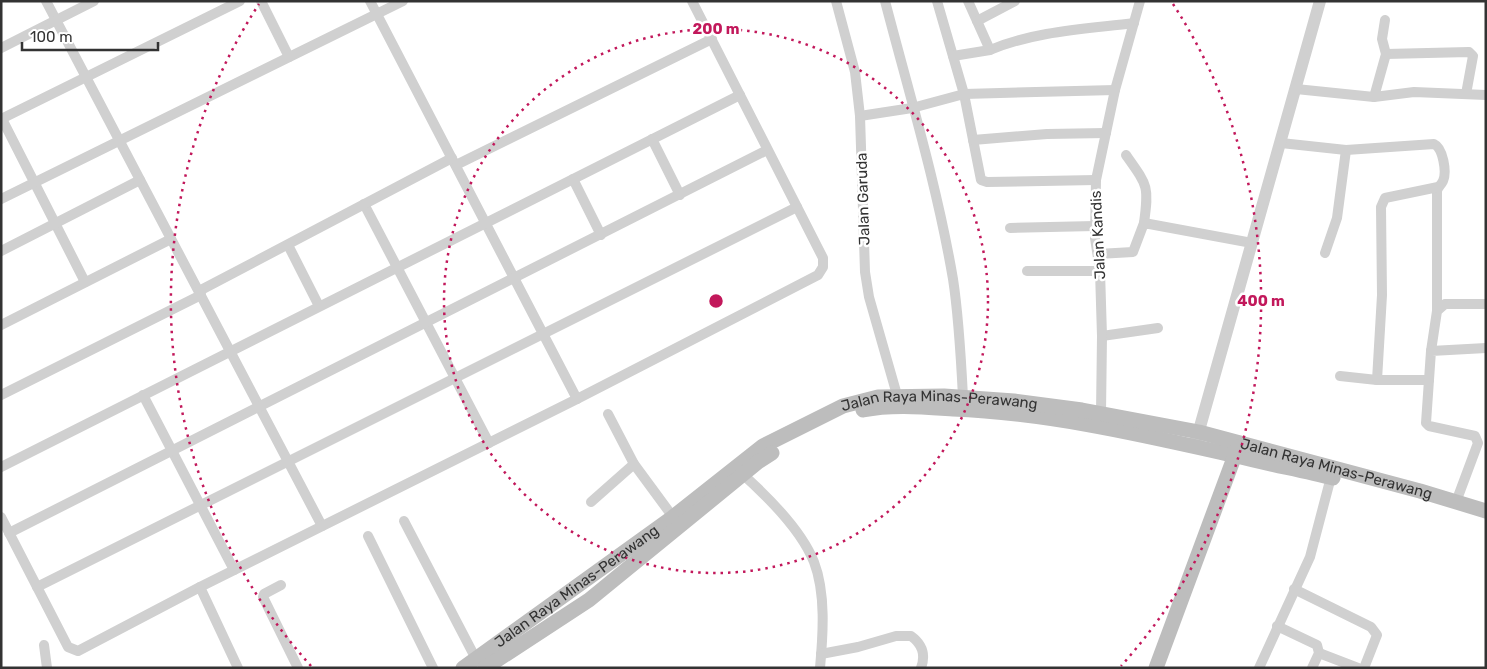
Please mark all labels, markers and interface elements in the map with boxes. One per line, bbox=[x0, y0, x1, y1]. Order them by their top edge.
scale bar bbox=[22, 20, 159, 52]
text: 200 m bbox=[692, 20, 740, 38]
text: 100 m bbox=[30, 28, 72, 46]
street label: Jalan Garuda bbox=[852, 152, 874, 246]
street label: Jalan Kandis bbox=[1087, 190, 1109, 280]
centre of rings bbox=[707, 292, 725, 310]
text: 400 m bbox=[1237, 292, 1285, 310]
street label: Jalan Raya Minas-Perawang bbox=[839, 387, 1039, 415]
street label: Jalan Raya Minas-Perawang bbox=[1239, 434, 1435, 503]
street label: Jalan Raya Minas-Perawang bbox=[491, 521, 662, 651]

